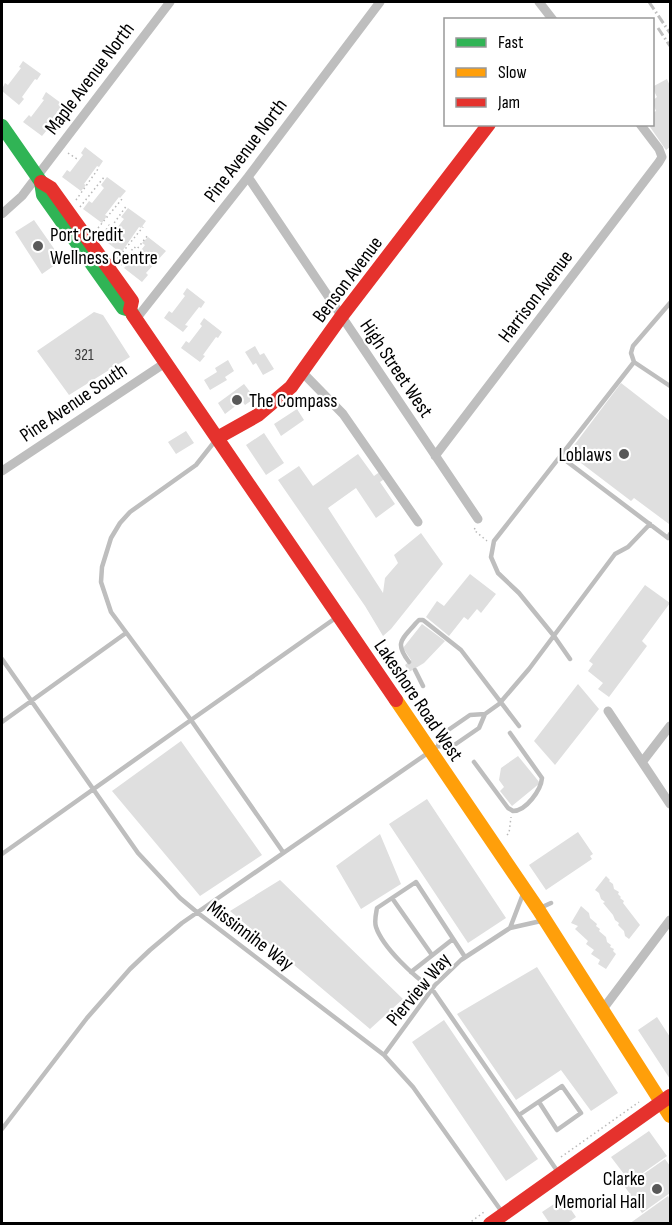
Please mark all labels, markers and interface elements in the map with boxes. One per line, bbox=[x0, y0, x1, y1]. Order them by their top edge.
street label: Maple Avenue North bbox=[40, 18, 140, 139]
legend bbox=[444, 18, 654, 126]
text: Fast bbox=[498, 32, 524, 53]
text: Slow bbox=[498, 62, 527, 83]
text: Jam bbox=[497, 92, 520, 113]
street label: Pine Avenue North bbox=[199, 94, 292, 207]
place label: Port Credit Wellness Centre bbox=[50, 223, 158, 270]
street label: Benson Avenue bbox=[308, 232, 388, 327]
marker: Port Credit Wellness Centre bbox=[31, 239, 45, 253]
street label: Harrison Avenue bbox=[493, 246, 578, 347]
street label: High Street West bbox=[355, 315, 438, 422]
house number: 321 bbox=[75, 346, 94, 365]
street label: Pine Avenue South bbox=[15, 358, 132, 447]
place label: The Compass bbox=[249, 389, 337, 413]
marker: The Compass bbox=[230, 393, 244, 407]
place label: Loblaws bbox=[559, 443, 612, 467]
marker: Loblaws bbox=[617, 447, 631, 461]
street label: Lakeshore Road West bbox=[369, 635, 468, 766]
street label: Missinnihe Way bbox=[203, 896, 299, 976]
street label: Pierview Way bbox=[381, 948, 456, 1031]
place label: Clarke Memorial Hall bbox=[555, 1167, 645, 1214]
marker: Clarke Memorial Hall bbox=[650, 1182, 664, 1196]

